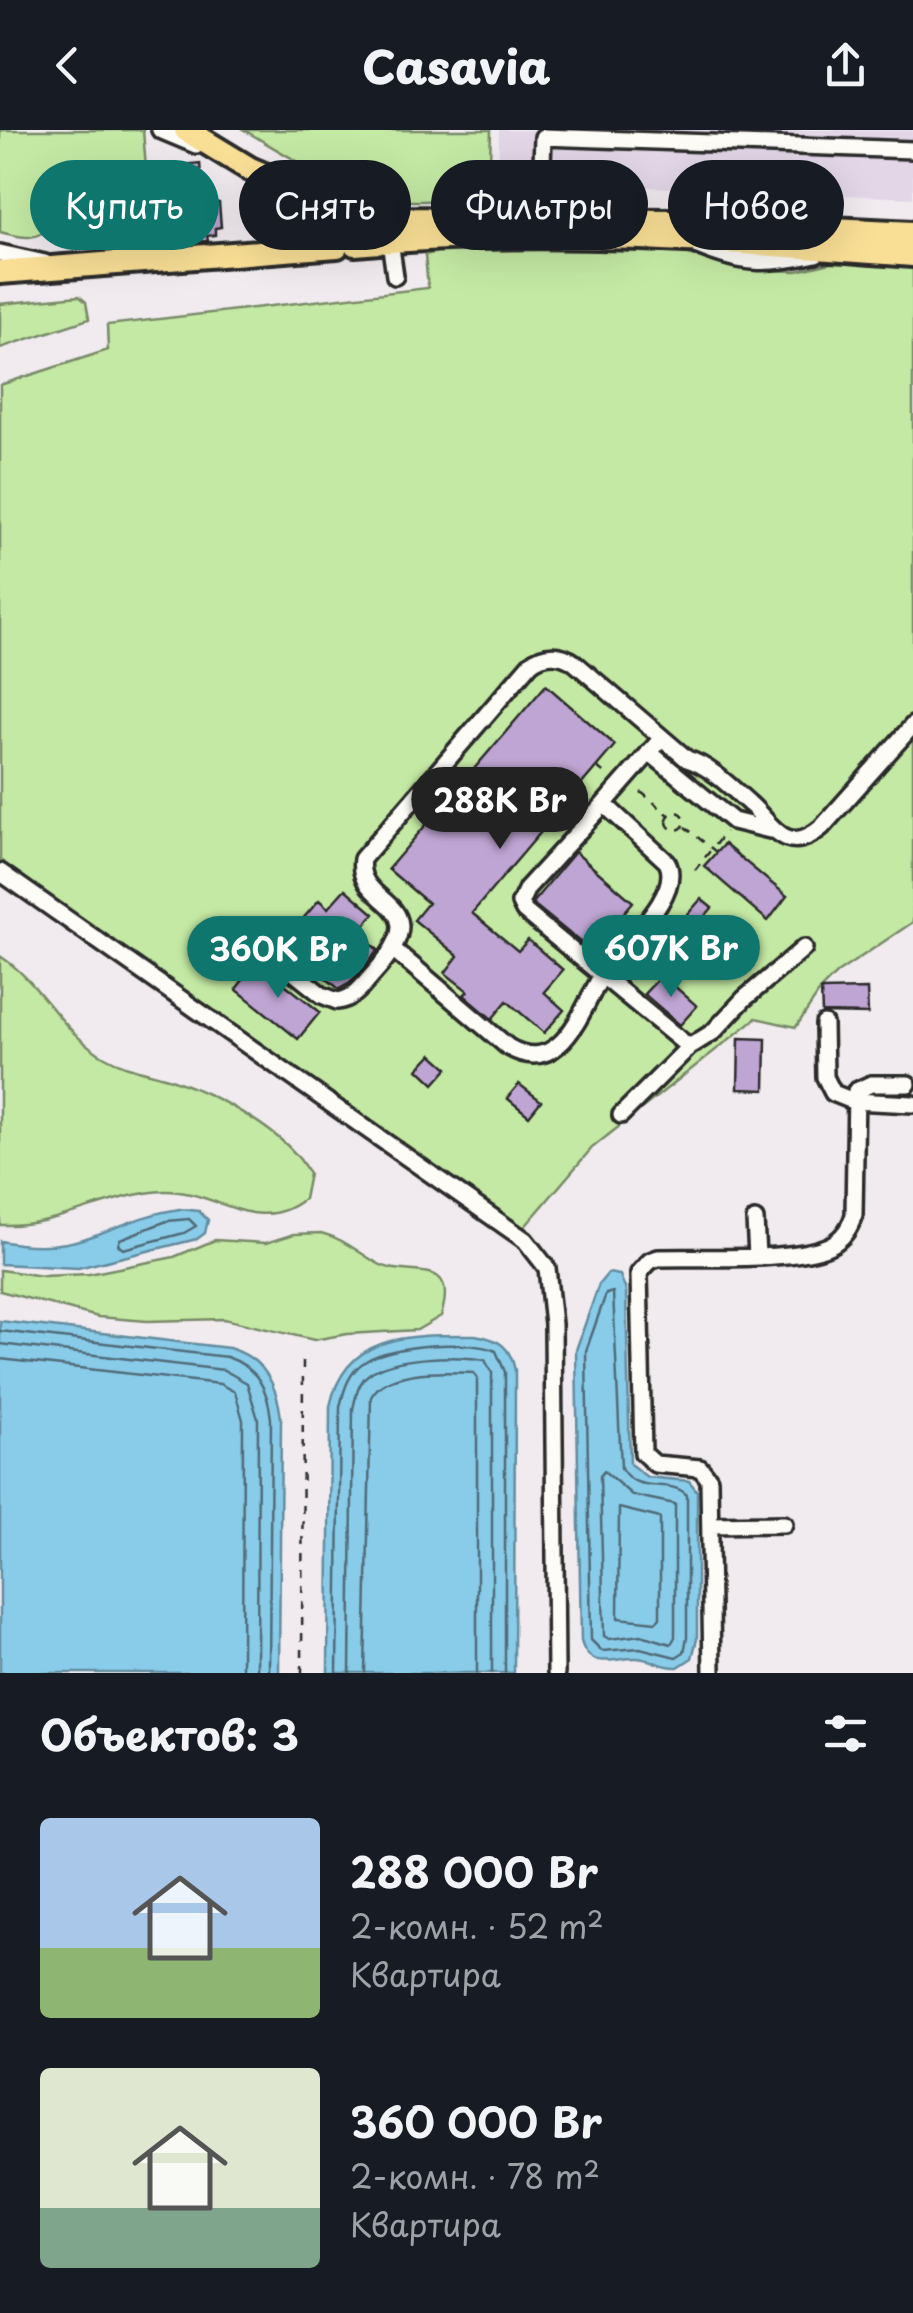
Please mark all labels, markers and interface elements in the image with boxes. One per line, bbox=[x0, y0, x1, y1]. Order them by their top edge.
text: Casavia bbox=[362, 31, 551, 99]
icon: back bbox=[40, 38, 95, 93]
icon: share bbox=[818, 38, 873, 93]
chip: Купить bbox=[30, 160, 219, 250]
chip: Снять bbox=[239, 160, 411, 250]
chip: Фильтры bbox=[431, 160, 648, 250]
chip: Новое bbox=[668, 160, 844, 250]
pin: 288K Br bbox=[408, 767, 592, 852]
text: 288K Br bbox=[433, 775, 567, 823]
pin: 607K Br bbox=[579, 915, 763, 1000]
pin: 360K Br bbox=[186, 916, 370, 1001]
text: 607K Br bbox=[604, 923, 738, 971]
text: 360K Br bbox=[209, 924, 347, 972]
text: Объектов: 3 bbox=[40, 1702, 299, 1765]
icon: filters bbox=[818, 1706, 873, 1761]
text: 288 000 Br bbox=[350, 1839, 598, 1902]
icon: home bbox=[120, 1858, 240, 1978]
text: 2-комн. · 52 m² bbox=[350, 1902, 604, 1950]
text: Квартира bbox=[350, 1950, 501, 1998]
text: 360 000 Br bbox=[350, 2089, 602, 2152]
icon: home bbox=[120, 2108, 240, 2228]
text: 2-комн. · 78 m² bbox=[350, 2152, 600, 2200]
text: Квартира bbox=[350, 2200, 501, 2248]

